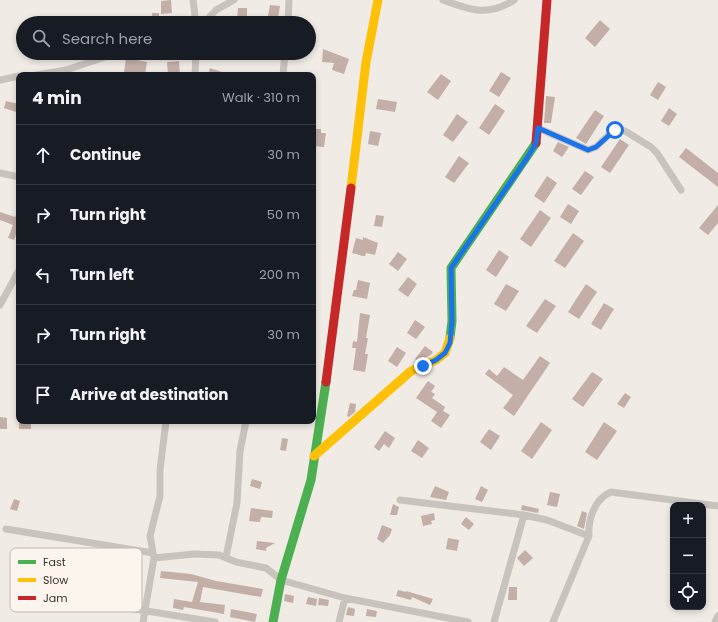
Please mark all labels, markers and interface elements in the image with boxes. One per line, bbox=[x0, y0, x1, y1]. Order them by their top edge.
search box bbox=[16, 16, 316, 60]
icon: search bbox=[30, 27, 52, 49]
text: Search here bbox=[62, 28, 152, 49]
text: 4 min bbox=[32, 86, 82, 110]
text: Walk · 310 m bbox=[222, 88, 300, 107]
route start bbox=[606, 121, 624, 139]
icon: ahead bbox=[32, 144, 54, 166]
text: Continue bbox=[70, 144, 141, 165]
text: 30 m bbox=[267, 145, 300, 164]
icon: right bbox=[32, 204, 54, 226]
text: Turn right bbox=[70, 204, 146, 225]
text: 50 m bbox=[267, 205, 300, 224]
icon: left bbox=[32, 264, 54, 286]
text: Turn left bbox=[70, 264, 134, 285]
text: 200 m bbox=[259, 265, 300, 284]
icon: right bbox=[32, 324, 54, 346]
text: Turn right bbox=[70, 324, 146, 345]
text: 30 m bbox=[267, 325, 300, 344]
route end bbox=[414, 357, 432, 375]
icon: arrive bbox=[32, 384, 54, 406]
text: Arrive at destination bbox=[70, 384, 228, 405]
map controls bbox=[670, 502, 706, 610]
button: + bbox=[670, 502, 706, 538]
button: − bbox=[670, 538, 706, 574]
legend bbox=[10, 548, 142, 612]
text: Fast bbox=[43, 554, 66, 570]
text: Slow bbox=[43, 572, 68, 588]
button: locate bbox=[670, 574, 706, 610]
text: Jam bbox=[43, 590, 68, 606]

